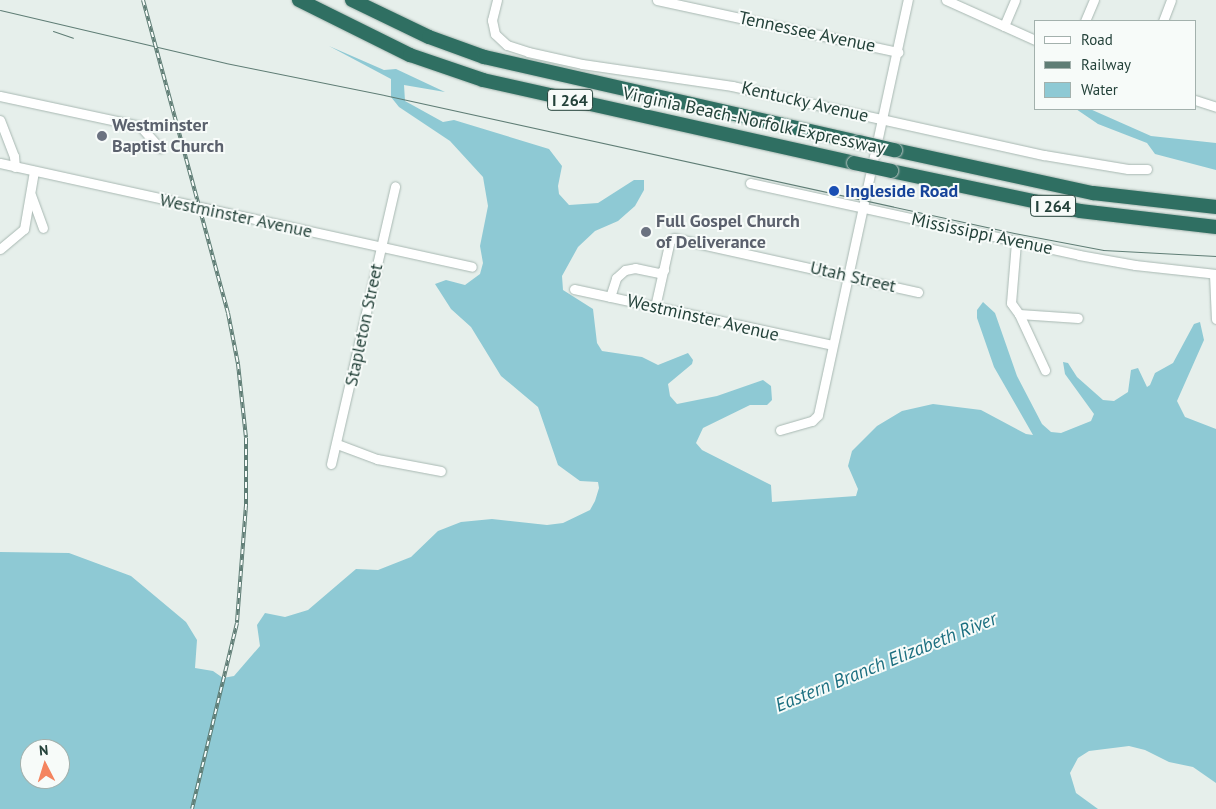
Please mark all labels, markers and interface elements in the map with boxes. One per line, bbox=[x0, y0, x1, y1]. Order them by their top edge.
street label: Tennessee Avenue bbox=[736, 7, 878, 57]
legend bbox=[1034, 20, 1196, 110]
text: Road bbox=[1081, 30, 1113, 49]
text: Railway bbox=[1081, 55, 1131, 74]
street label: Kentucky Avenue bbox=[739, 77, 871, 127]
text: Water bbox=[1081, 80, 1118, 99]
street label: Virginia Beach-Norfolk Expressway bbox=[620, 83, 888, 159]
road number: I 264 bbox=[546, 86, 594, 114]
place label: Westminster Baptist Church bbox=[112, 115, 224, 158]
marker: Westminster Baptist Church bbox=[96, 130, 108, 142]
place label: Ingleside Road bbox=[845, 180, 958, 202]
marker: Ingleside Road bbox=[827, 184, 841, 198]
street label: Westminster Avenue bbox=[157, 189, 315, 243]
road number: I 264 bbox=[1029, 192, 1077, 220]
street label: Mississippi Avenue bbox=[909, 208, 1055, 260]
place label: Full Gospel Church of Deliverance bbox=[656, 211, 800, 253]
marker: Full Gospel Church of Deliverance bbox=[640, 226, 652, 238]
street label: Utah Street bbox=[808, 257, 898, 297]
street label: Stapleton Street bbox=[340, 262, 388, 388]
street label: Westminster Avenue bbox=[625, 290, 781, 346]
water label: Eastern Branch Elizabeth River bbox=[772, 607, 1000, 717]
north arrow bbox=[20, 739, 70, 789]
text: N bbox=[38, 741, 49, 759]

